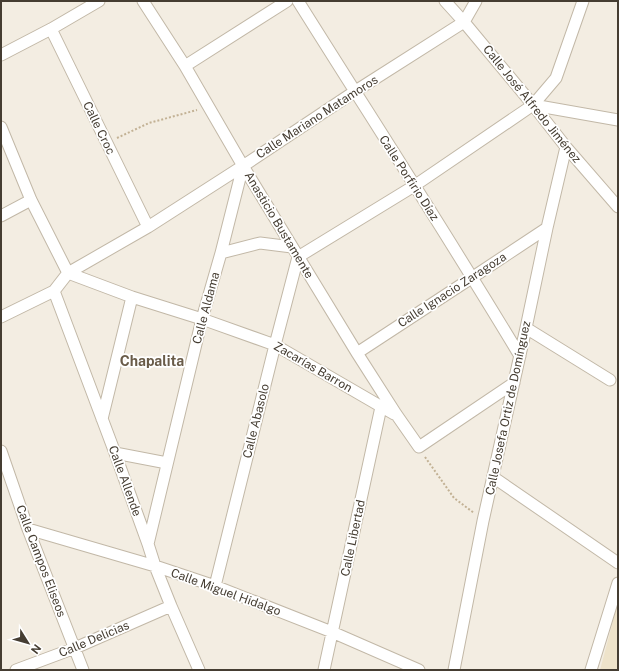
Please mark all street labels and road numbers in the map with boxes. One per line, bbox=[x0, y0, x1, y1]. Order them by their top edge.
street label: Calle José Alfredo Jiménez bbox=[480, 42, 584, 166]
street label: Calle Mariano Matamoros bbox=[254, 72, 380, 162]
street label: Calle Croc bbox=[80, 99, 118, 157]
street label: Calle Porfirio Díaz bbox=[376, 133, 442, 223]
street label: Anasticio Bustamente bbox=[242, 169, 317, 281]
street label: Calle Ignacio Zaragoza bbox=[395, 250, 509, 330]
street label: Calle Aldama bbox=[190, 271, 222, 345]
street label: Calle Josefa Ortiz de Domínguez bbox=[483, 319, 533, 496]
street label: Zacarías Barron bbox=[271, 339, 355, 395]
street label: Calle Abasolo bbox=[240, 382, 272, 460]
street label: Calle Allende bbox=[106, 444, 144, 518]
street label: Calle Libertad bbox=[338, 498, 368, 578]
street label: Calle Campos Eliseos bbox=[13, 503, 69, 619]
street label: Calle Miguel Hidalgo bbox=[169, 566, 283, 619]
street label: Calle Delicias bbox=[57, 618, 131, 660]

